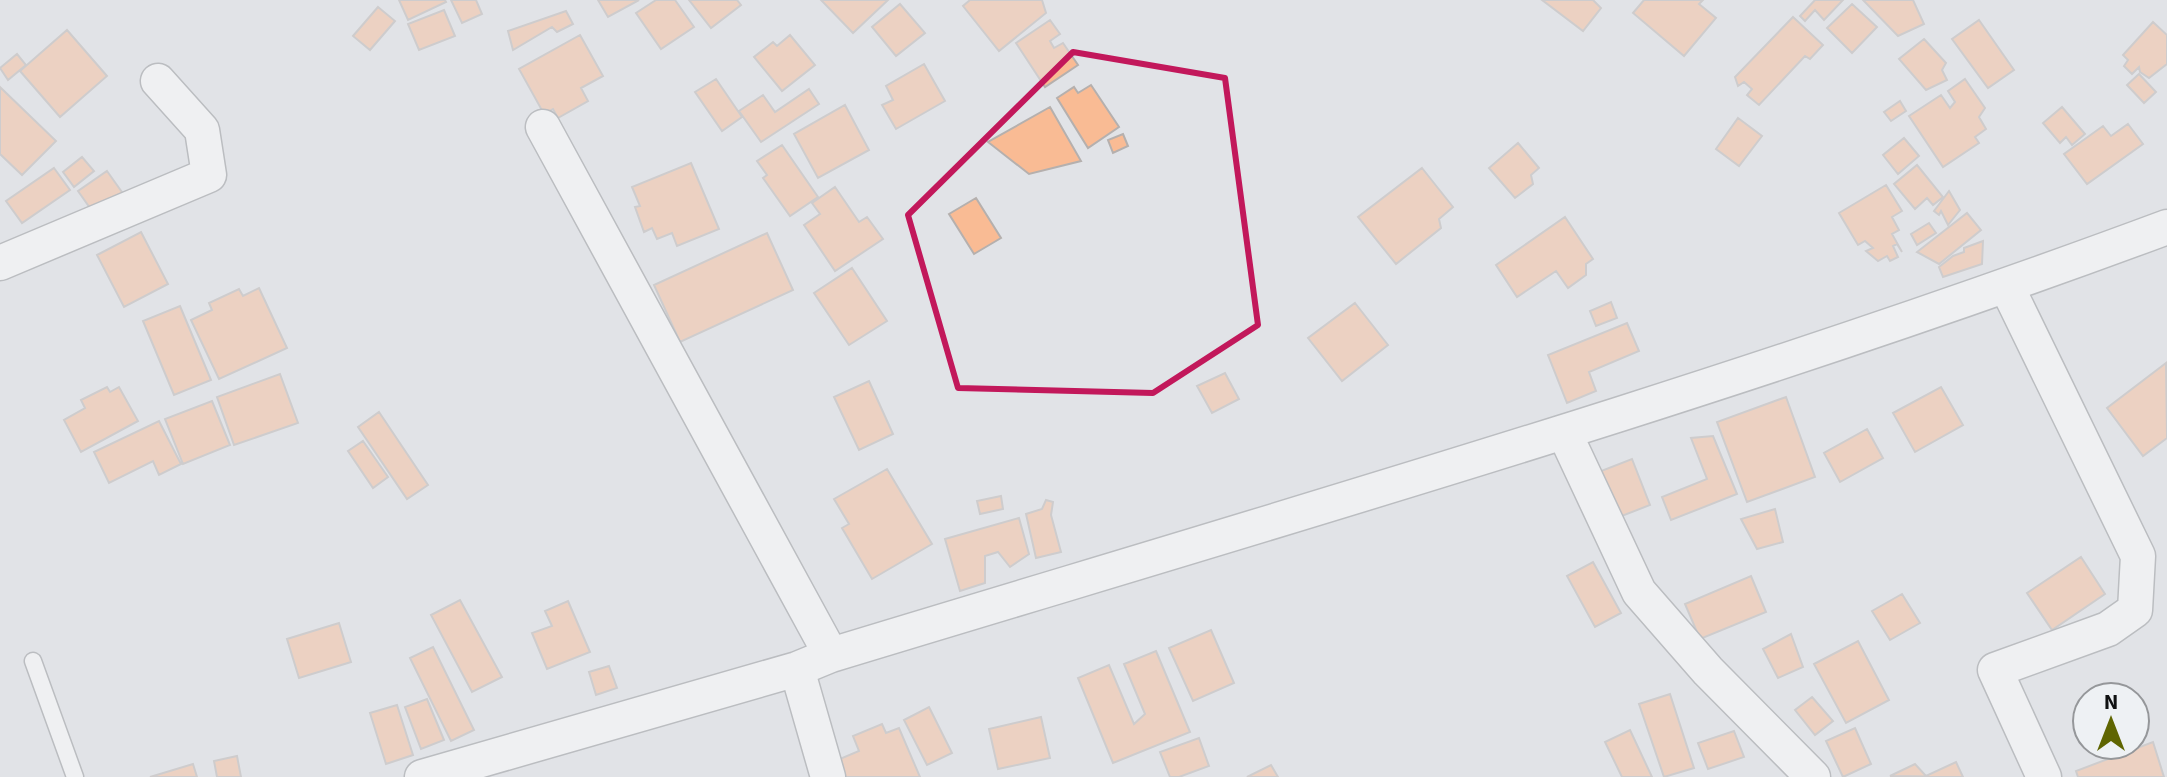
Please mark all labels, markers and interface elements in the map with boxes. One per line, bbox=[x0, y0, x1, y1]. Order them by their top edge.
north arrow bbox=[2071, 681, 2151, 761]
text: N bbox=[2104, 686, 2118, 718]

